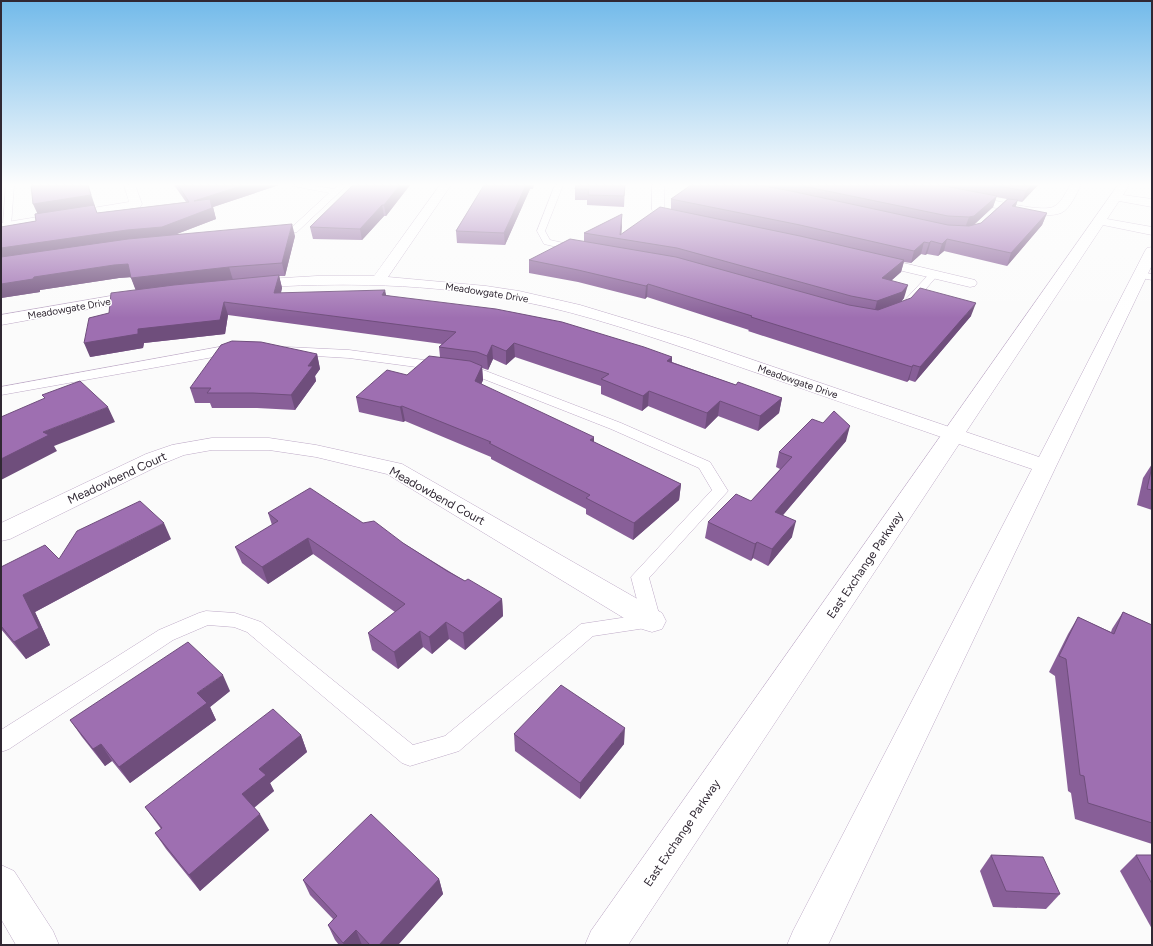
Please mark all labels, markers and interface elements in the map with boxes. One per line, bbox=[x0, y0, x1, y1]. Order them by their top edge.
street label: Meadowgate Drive bbox=[444, 279, 530, 306]
street label: Meadowgate Drive bbox=[27, 295, 112, 322]
street label: Meadowgate Drive bbox=[756, 362, 840, 401]
street label: Meadowbend Court bbox=[65, 449, 169, 507]
street label: Meadowbend Court bbox=[387, 464, 488, 528]
street label: East Exchange Parkway bbox=[824, 508, 906, 621]
street label: East Exchange Parkway bbox=[641, 776, 723, 889]

